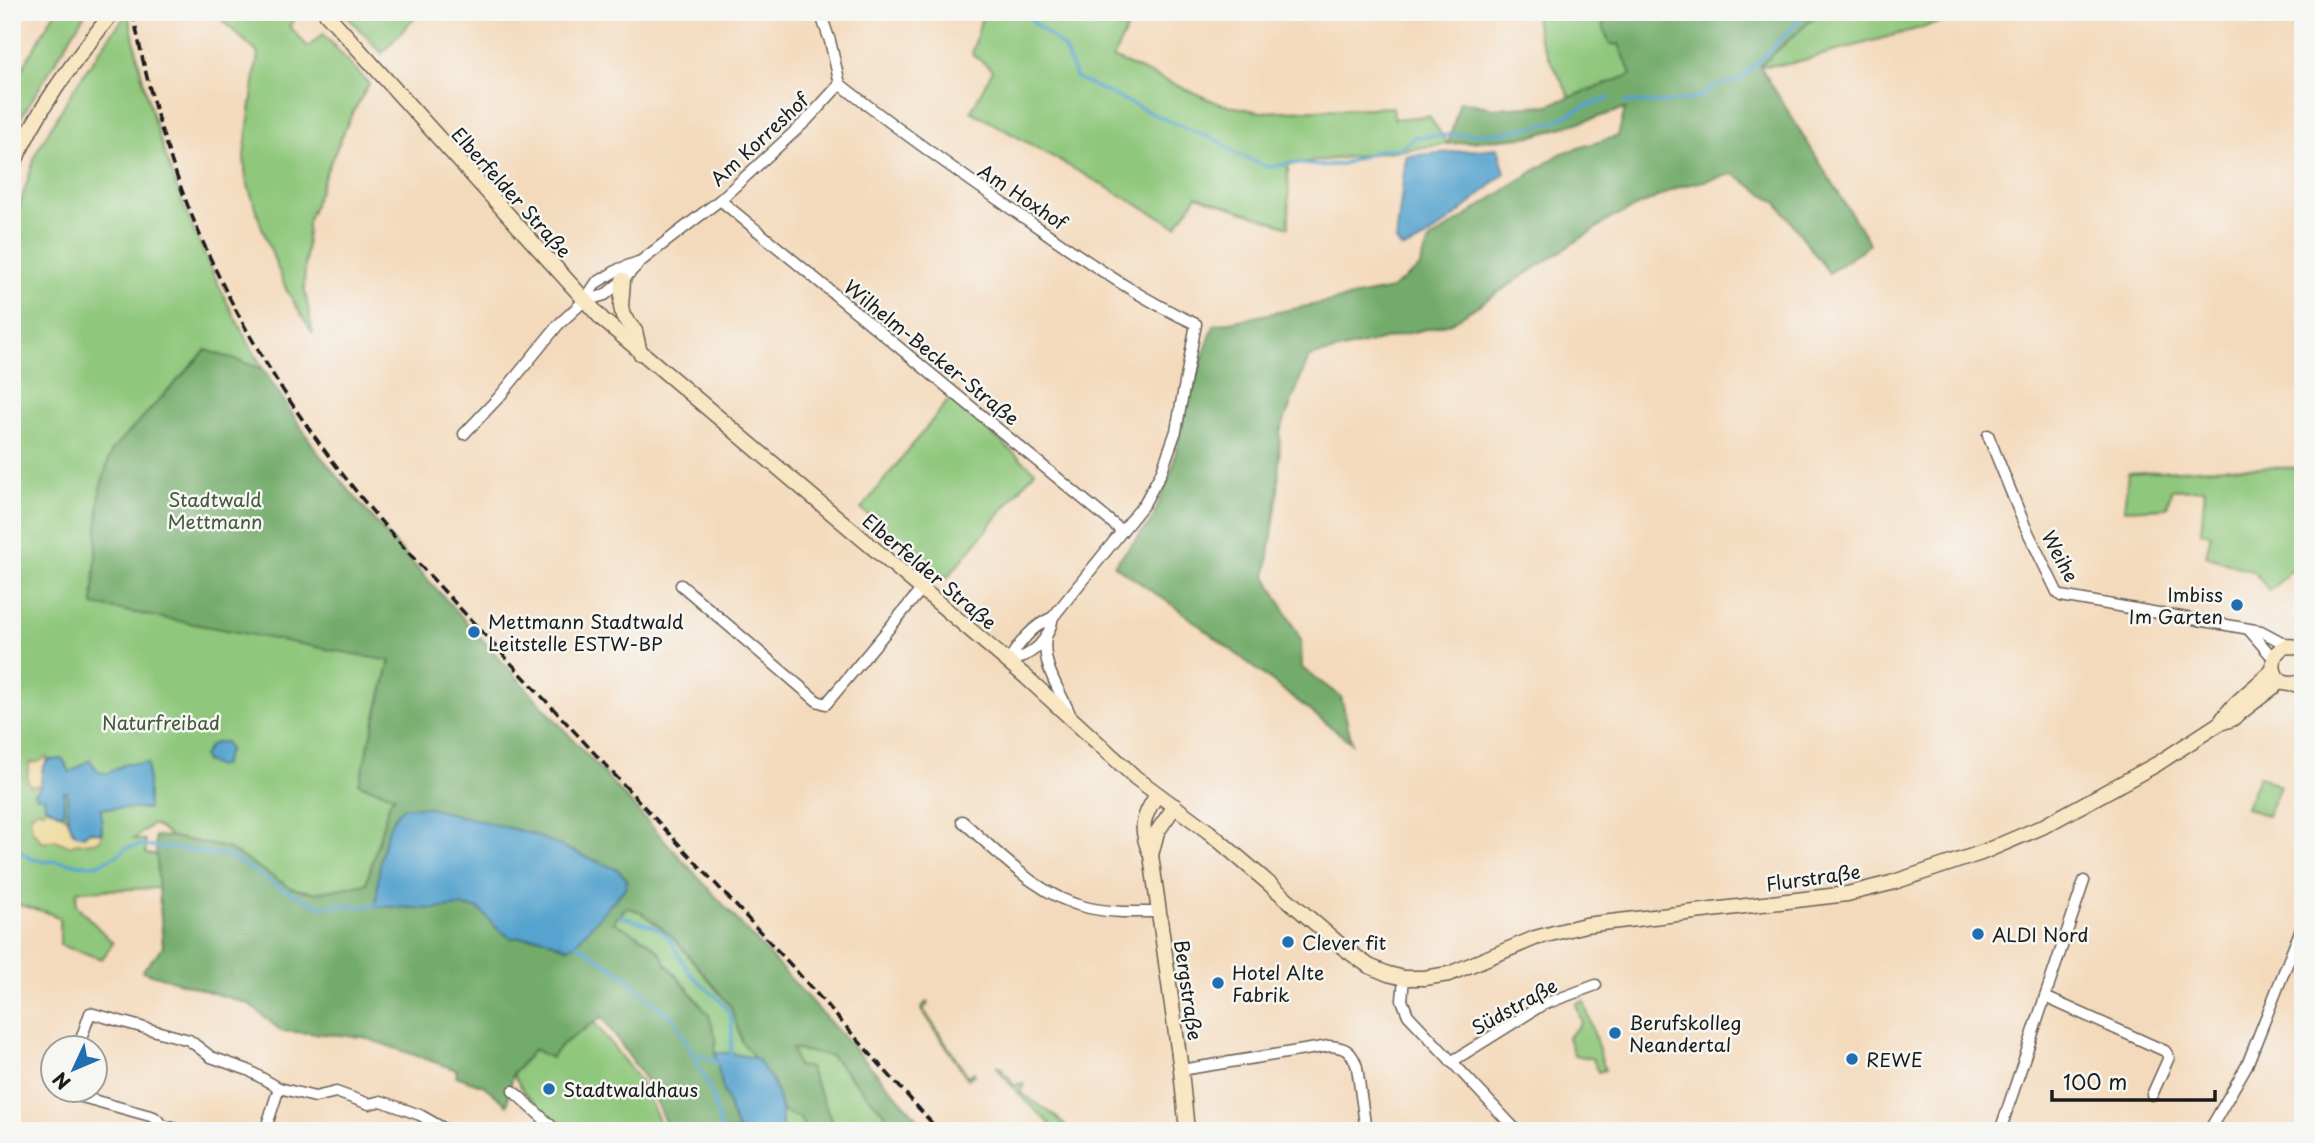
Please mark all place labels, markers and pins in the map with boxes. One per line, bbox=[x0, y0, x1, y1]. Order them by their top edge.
place label: Imbiss Im Garten bbox=[2129, 580, 2223, 630]
marker: Imbiss Im Garten bbox=[2229, 597, 2245, 613]
place label: Mettmann Stadtwald Leitstelle ESTW-BP bbox=[488, 607, 684, 657]
marker: Mettmann Stadtwald Leitstelle ESTW-BP bbox=[466, 624, 482, 640]
place label: ALDI Nord bbox=[1992, 920, 2089, 948]
marker: ALDI Nord bbox=[1970, 926, 1986, 942]
place label: Clever fit bbox=[1302, 928, 1387, 956]
marker: Clever fit bbox=[1280, 934, 1296, 950]
place label: Hotel Alte Fabrik bbox=[1232, 958, 1324, 1008]
marker: Hotel Alte Fabrik bbox=[1210, 975, 1226, 991]
place label: Berufskolleg Neandertal bbox=[1629, 1008, 1741, 1058]
marker: Berufskolleg Neandertal bbox=[1607, 1025, 1623, 1041]
place label: REWE bbox=[1866, 1045, 1923, 1073]
marker: REWE bbox=[1844, 1051, 1860, 1067]
place label: Stadtwaldhaus bbox=[563, 1075, 698, 1103]
marker: Stadtwaldhaus bbox=[541, 1081, 557, 1097]

